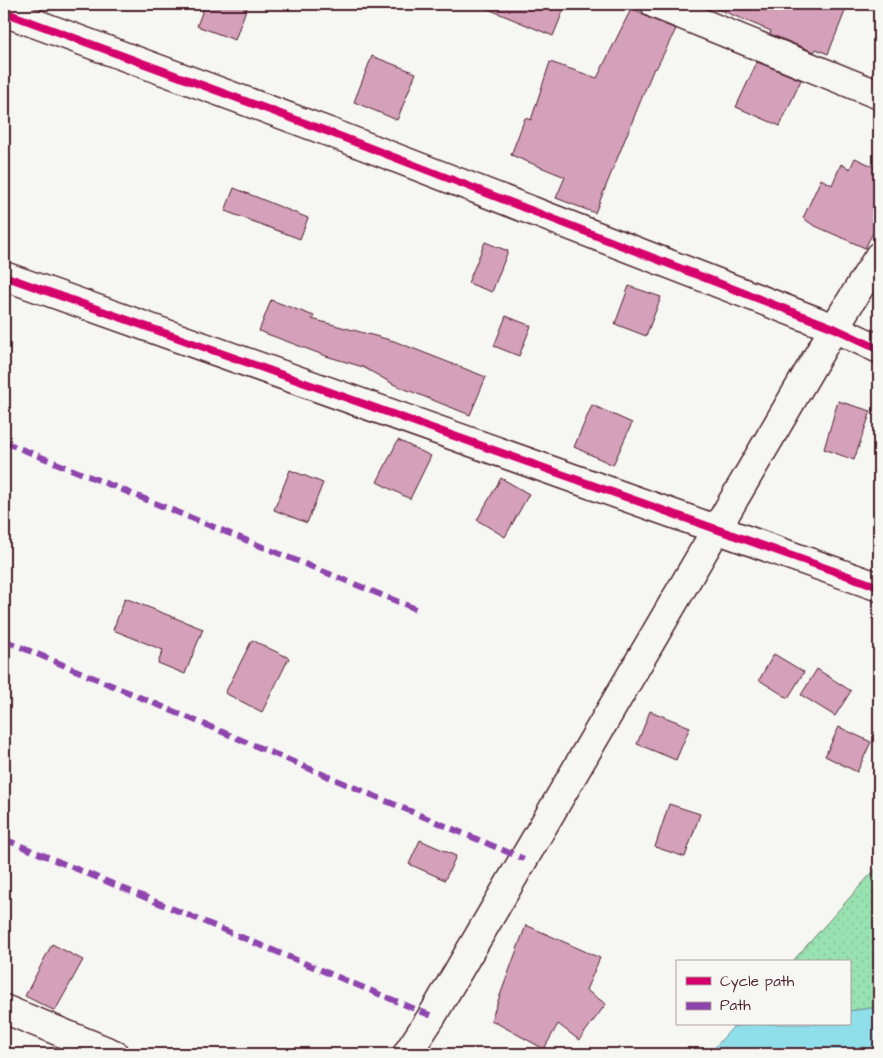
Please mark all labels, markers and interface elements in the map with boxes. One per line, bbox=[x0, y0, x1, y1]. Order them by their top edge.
legend bbox=[676, 960, 850, 1026]
text: Cycle path bbox=[720, 971, 795, 993]
text: Path bbox=[720, 995, 751, 1016]

